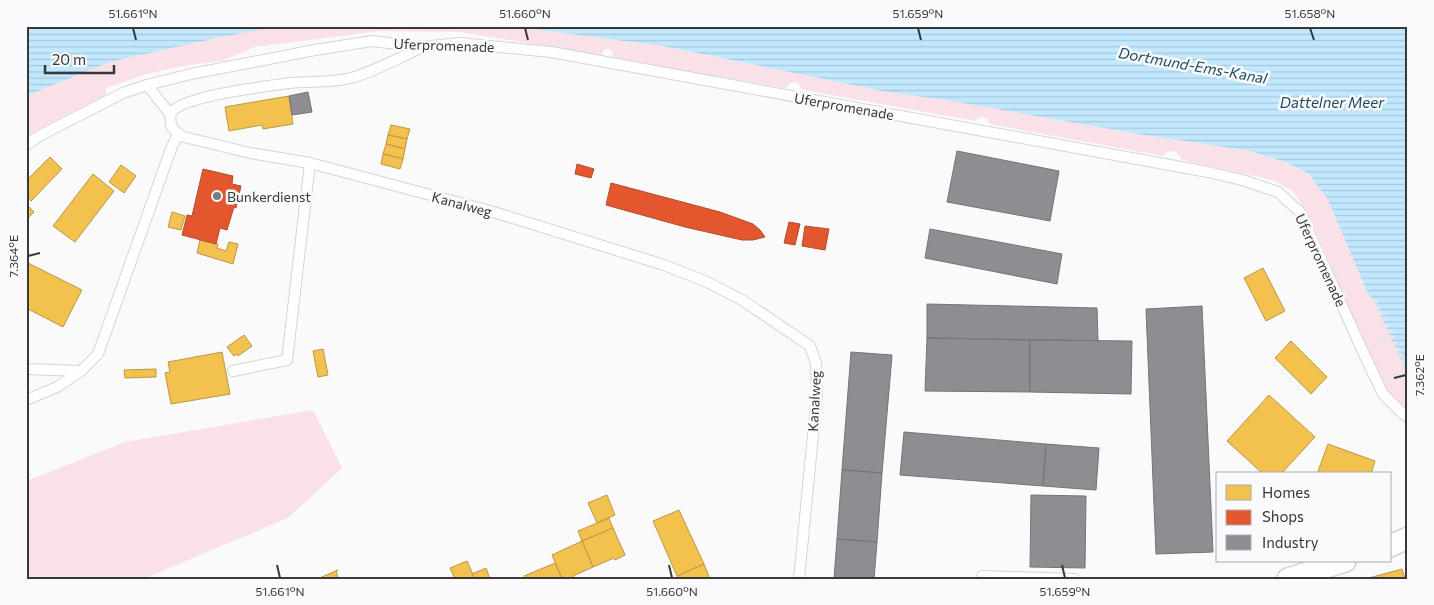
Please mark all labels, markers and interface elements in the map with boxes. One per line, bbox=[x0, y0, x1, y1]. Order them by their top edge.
text: 51.661°N bbox=[108, 6, 158, 20]
text: 51.660°N bbox=[499, 6, 551, 20]
text: 51.659°N bbox=[893, 6, 943, 20]
text: 51.658°N bbox=[1285, 6, 1335, 20]
street label: Uferpromenade bbox=[393, 35, 495, 55]
scale bar bbox=[45, 42, 114, 74]
water label: Dortmund-Ems-Kanal bbox=[1117, 43, 1270, 87]
text: 20 m bbox=[52, 50, 86, 68]
street label: Uferpromenade bbox=[793, 89, 895, 123]
water label: Dattelner Meer bbox=[1280, 93, 1385, 111]
place label: Bunkerdienst bbox=[227, 188, 311, 205]
street label: Kanalweg bbox=[430, 188, 494, 220]
marker: Bunkerdienst bbox=[211, 190, 223, 202]
street label: Uferpromenade bbox=[1292, 211, 1350, 309]
text: 7.364°E bbox=[6, 235, 20, 277]
text: 7.362°E bbox=[1412, 354, 1426, 396]
street label: Kanalweg bbox=[804, 369, 824, 432]
legend bbox=[1216, 472, 1392, 562]
text: Homes bbox=[1262, 483, 1310, 501]
text: Shops bbox=[1262, 507, 1304, 525]
text: Industry bbox=[1262, 533, 1319, 551]
text: 51.661°N bbox=[255, 584, 305, 598]
text: 51.660°N bbox=[646, 584, 698, 598]
text: 51.659°N bbox=[1040, 584, 1090, 598]

